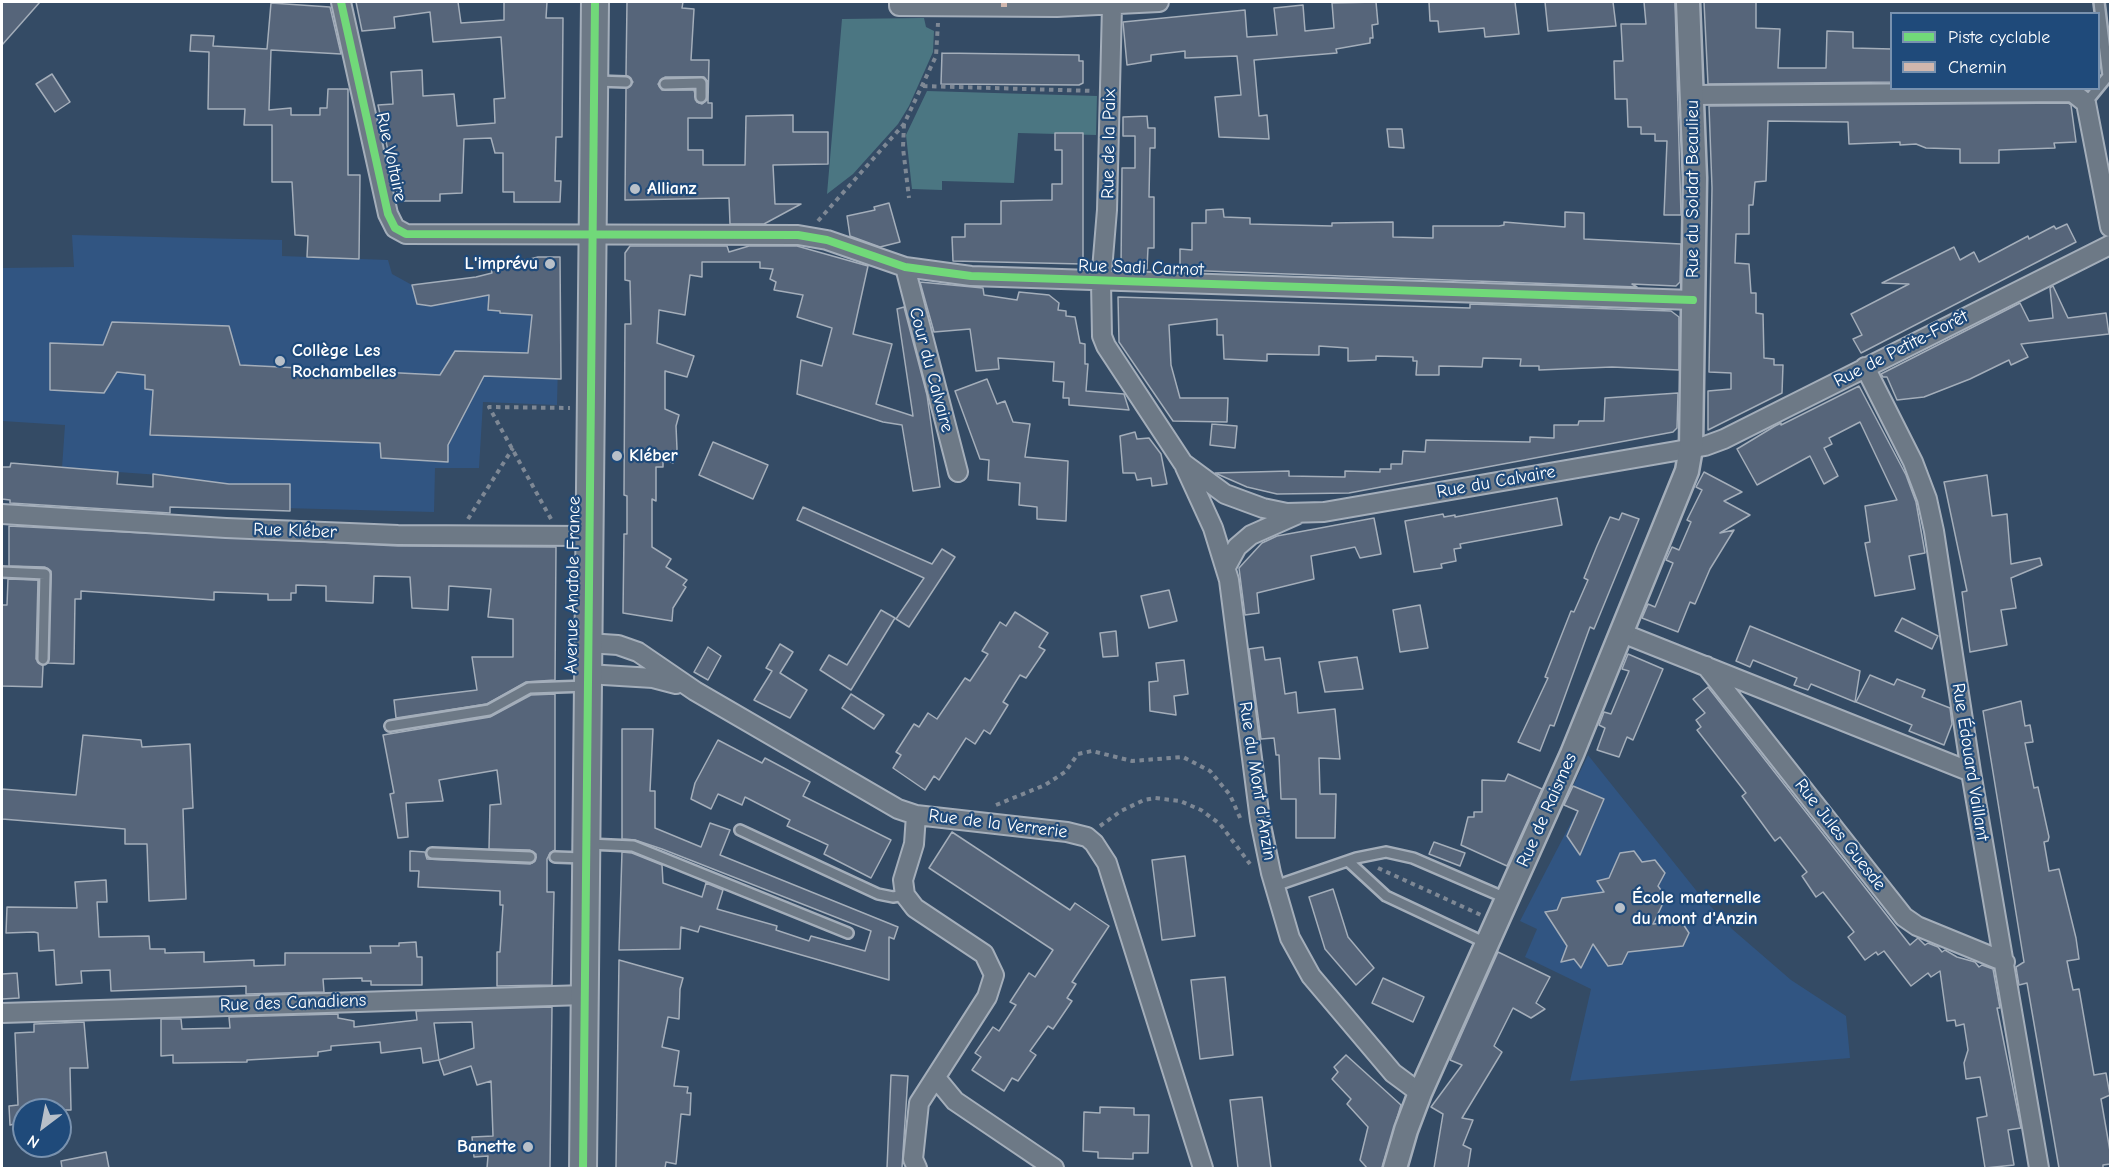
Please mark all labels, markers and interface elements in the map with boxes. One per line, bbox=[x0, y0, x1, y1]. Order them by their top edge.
legend bbox=[1890, 12, 2100, 90]
text: Piste cyclable bbox=[1948, 27, 2050, 48]
text: Chemin bbox=[1948, 57, 2007, 78]
street label: Rue de la Paix bbox=[1097, 89, 1121, 199]
street label: Rue du Soldat Beaulieu bbox=[1682, 100, 1704, 278]
street label: Rue Voltaire bbox=[371, 110, 411, 204]
place label: Allianz bbox=[647, 178, 696, 200]
marker: Allianz bbox=[628, 182, 642, 196]
place label: L'imprévu bbox=[464, 253, 538, 275]
street label: Rue Sadi Carnot bbox=[1078, 255, 1204, 281]
marker: L'imprévu bbox=[543, 257, 557, 271]
street label: Cour du Calvaire bbox=[904, 305, 958, 435]
street label: Rue de Petite-Forêt bbox=[1830, 306, 1972, 392]
place label: Collège Les Rochambelles bbox=[292, 340, 397, 382]
marker: Collège Les Rochambelles bbox=[273, 354, 287, 368]
place label: Kléber bbox=[629, 445, 678, 467]
marker: Kléber bbox=[610, 449, 624, 463]
street label: Rue du Calvaire bbox=[1435, 461, 1557, 503]
street label: Avenue Anatole France bbox=[561, 496, 585, 674]
street label: Rue Kléber bbox=[253, 519, 337, 543]
street label: Rue Édouard Vaillant bbox=[1947, 681, 1993, 843]
street label: Rue du Mont d'Anzin bbox=[1234, 700, 1280, 862]
street label: Rue de Raismes bbox=[1512, 750, 1582, 870]
street label: Rue Jules Guesde bbox=[1790, 775, 1890, 895]
street label: Rue de la Verrerie bbox=[927, 805, 1069, 843]
place label: École maternelle du mont d'Anzin bbox=[1632, 887, 1761, 930]
marker: École maternelle du mont d'Anzin bbox=[1613, 901, 1627, 915]
street label: Rue des Canadiens bbox=[219, 990, 367, 1016]
north arrow bbox=[12, 1098, 72, 1158]
text: N bbox=[24, 1131, 43, 1152]
place label: Banette bbox=[457, 1136, 516, 1158]
marker: Banette bbox=[521, 1140, 535, 1154]

